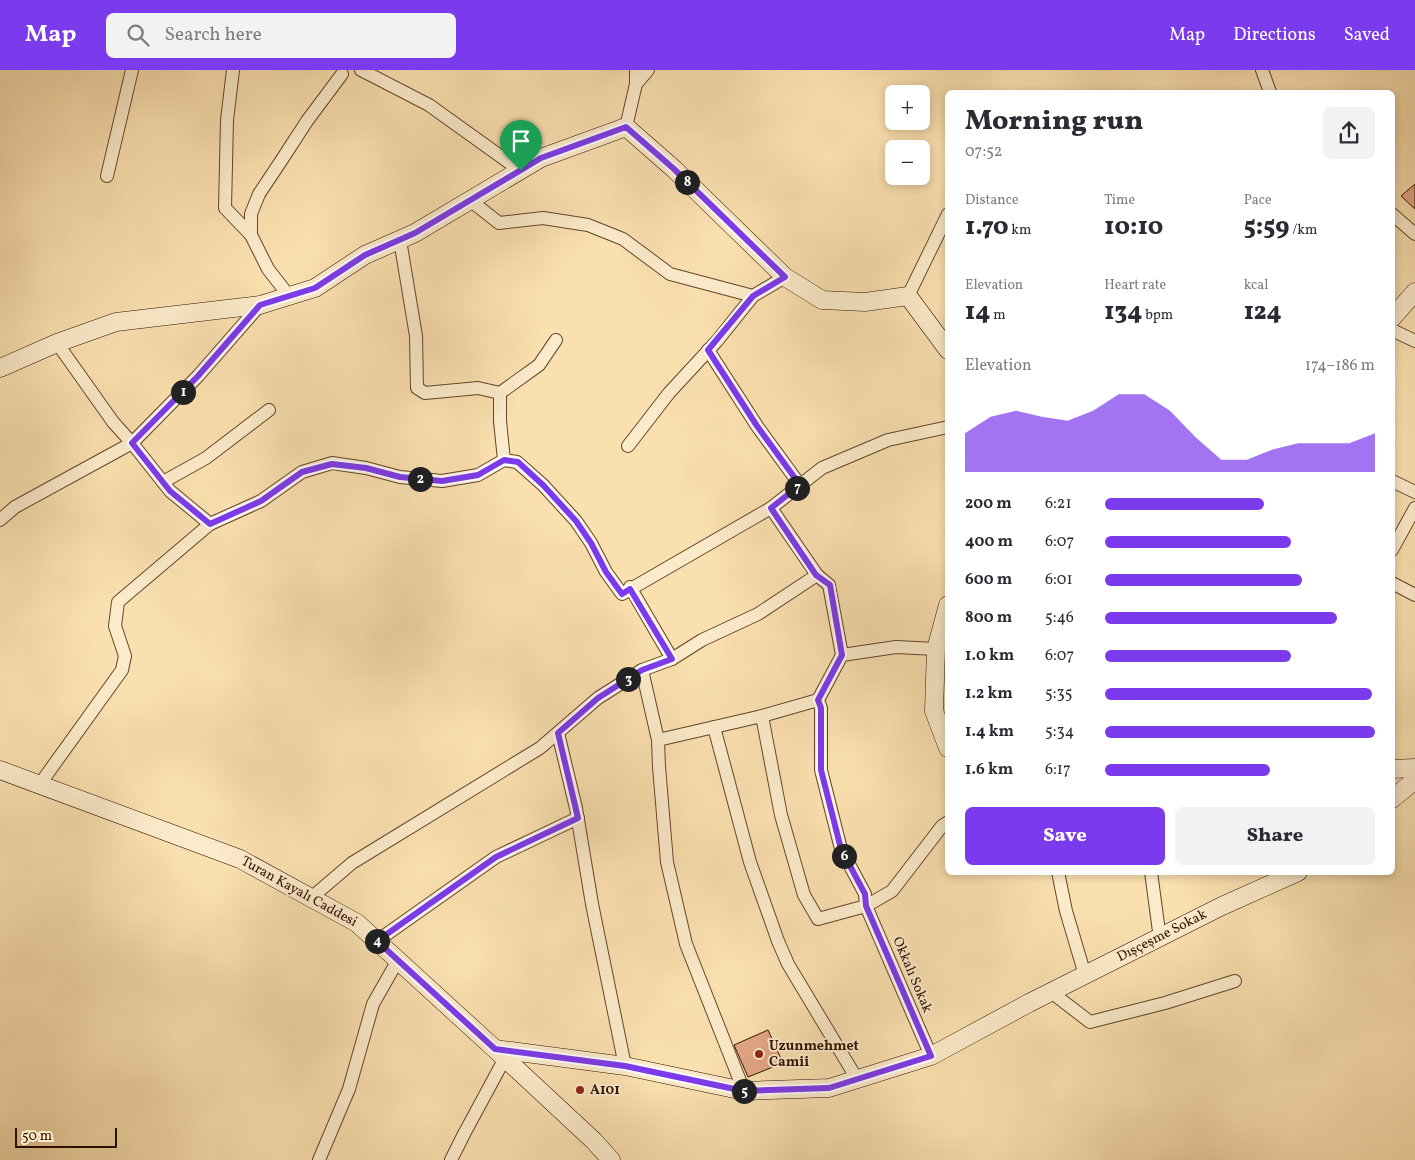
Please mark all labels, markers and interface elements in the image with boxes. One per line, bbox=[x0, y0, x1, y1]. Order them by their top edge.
search box bbox=[106, 13, 456, 58]
text: Map bbox=[25, 18, 76, 52]
icon: search bbox=[124, 21, 152, 49]
text: Search here bbox=[164, 22, 262, 48]
text: Map bbox=[1169, 23, 1205, 48]
text: Directions bbox=[1233, 23, 1316, 48]
text: Saved bbox=[1344, 23, 1390, 48]
map controls bbox=[885, 85, 930, 185]
button: + bbox=[885, 85, 930, 130]
text: Morning run bbox=[965, 102, 1143, 141]
button: share bbox=[1323, 107, 1375, 159]
pin bbox=[500, 120, 542, 171]
icon: arrive bbox=[507, 127, 535, 155]
button: − bbox=[885, 140, 930, 185]
text: 07:52 bbox=[965, 141, 1002, 163]
pin: 8 bbox=[674, 170, 700, 194]
text: 8 bbox=[684, 173, 691, 192]
text: Distance bbox=[965, 191, 1019, 210]
text: Time bbox=[1104, 191, 1135, 210]
text: Pace bbox=[1244, 191, 1272, 210]
text: 1.70 bbox=[965, 210, 1009, 245]
text: 10:10 bbox=[1104, 210, 1163, 245]
text: 5:59 bbox=[1244, 210, 1289, 245]
text: km bbox=[1009, 221, 1031, 240]
text: /km bbox=[1289, 221, 1317, 240]
text: Elevation bbox=[965, 276, 1023, 295]
text: Heart rate bbox=[1104, 276, 1166, 295]
text: kcal bbox=[1244, 276, 1269, 295]
text: 14 bbox=[965, 295, 990, 330]
text: 134 bbox=[1104, 295, 1142, 330]
text: 124 bbox=[1244, 295, 1282, 330]
text: m bbox=[990, 306, 1006, 325]
text: bpm bbox=[1142, 306, 1173, 325]
text: Elevation bbox=[965, 355, 1032, 377]
text: 174–186 m bbox=[1305, 355, 1375, 377]
pin: 1 bbox=[170, 380, 196, 404]
text: 1 bbox=[181, 383, 186, 402]
pin: 2 bbox=[408, 466, 432, 492]
text: 2 bbox=[417, 470, 424, 489]
pin: 7 bbox=[784, 476, 810, 500]
text: 7 bbox=[794, 479, 801, 498]
text: 200 m bbox=[965, 493, 1012, 515]
text: 6:21 bbox=[1045, 493, 1072, 515]
text: 400 m bbox=[965, 531, 1013, 553]
text: 6:07 bbox=[1045, 531, 1074, 553]
text: 600 m bbox=[965, 569, 1012, 591]
text: 6:01 bbox=[1045, 569, 1073, 591]
text: 800 m bbox=[965, 607, 1012, 629]
text: 5:46 bbox=[1045, 607, 1074, 629]
text: 1.0 km bbox=[965, 645, 1014, 667]
text: 6:07 bbox=[1045, 645, 1074, 667]
pin: 3 bbox=[616, 666, 640, 692]
text: 3 bbox=[625, 670, 632, 689]
text: 1.2 km bbox=[965, 683, 1013, 705]
text: 5:35 bbox=[1045, 683, 1072, 705]
text: 1.4 km bbox=[965, 721, 1014, 743]
text: 5:34 bbox=[1045, 721, 1074, 743]
text: 1.6 km bbox=[965, 759, 1013, 781]
text: 6:17 bbox=[1045, 759, 1071, 781]
button: Save bbox=[965, 807, 1165, 865]
button: Share bbox=[1175, 807, 1375, 865]
pin: 6 bbox=[832, 844, 856, 868]
text: 6 bbox=[841, 847, 848, 866]
street label: Turan Kayalı Caddesi bbox=[238, 852, 360, 932]
street label: Dışçeşme Sokak bbox=[1114, 905, 1210, 967]
pin: 4 bbox=[364, 928, 390, 954]
text: 4 bbox=[373, 932, 382, 951]
street label: Okkalı Sokak bbox=[887, 934, 937, 1016]
place label: Uzunmehmet Camii bbox=[769, 1037, 859, 1072]
marker: Uzunmehmet Camii bbox=[753, 1048, 765, 1060]
pin: 5 bbox=[732, 1078, 756, 1104]
place label: A101 bbox=[590, 1081, 620, 1100]
text: 5 bbox=[741, 1082, 748, 1101]
marker: A101 bbox=[574, 1084, 586, 1096]
scale bar bbox=[15, 1125, 118, 1148]
text: 50 m bbox=[22, 1127, 52, 1146]

